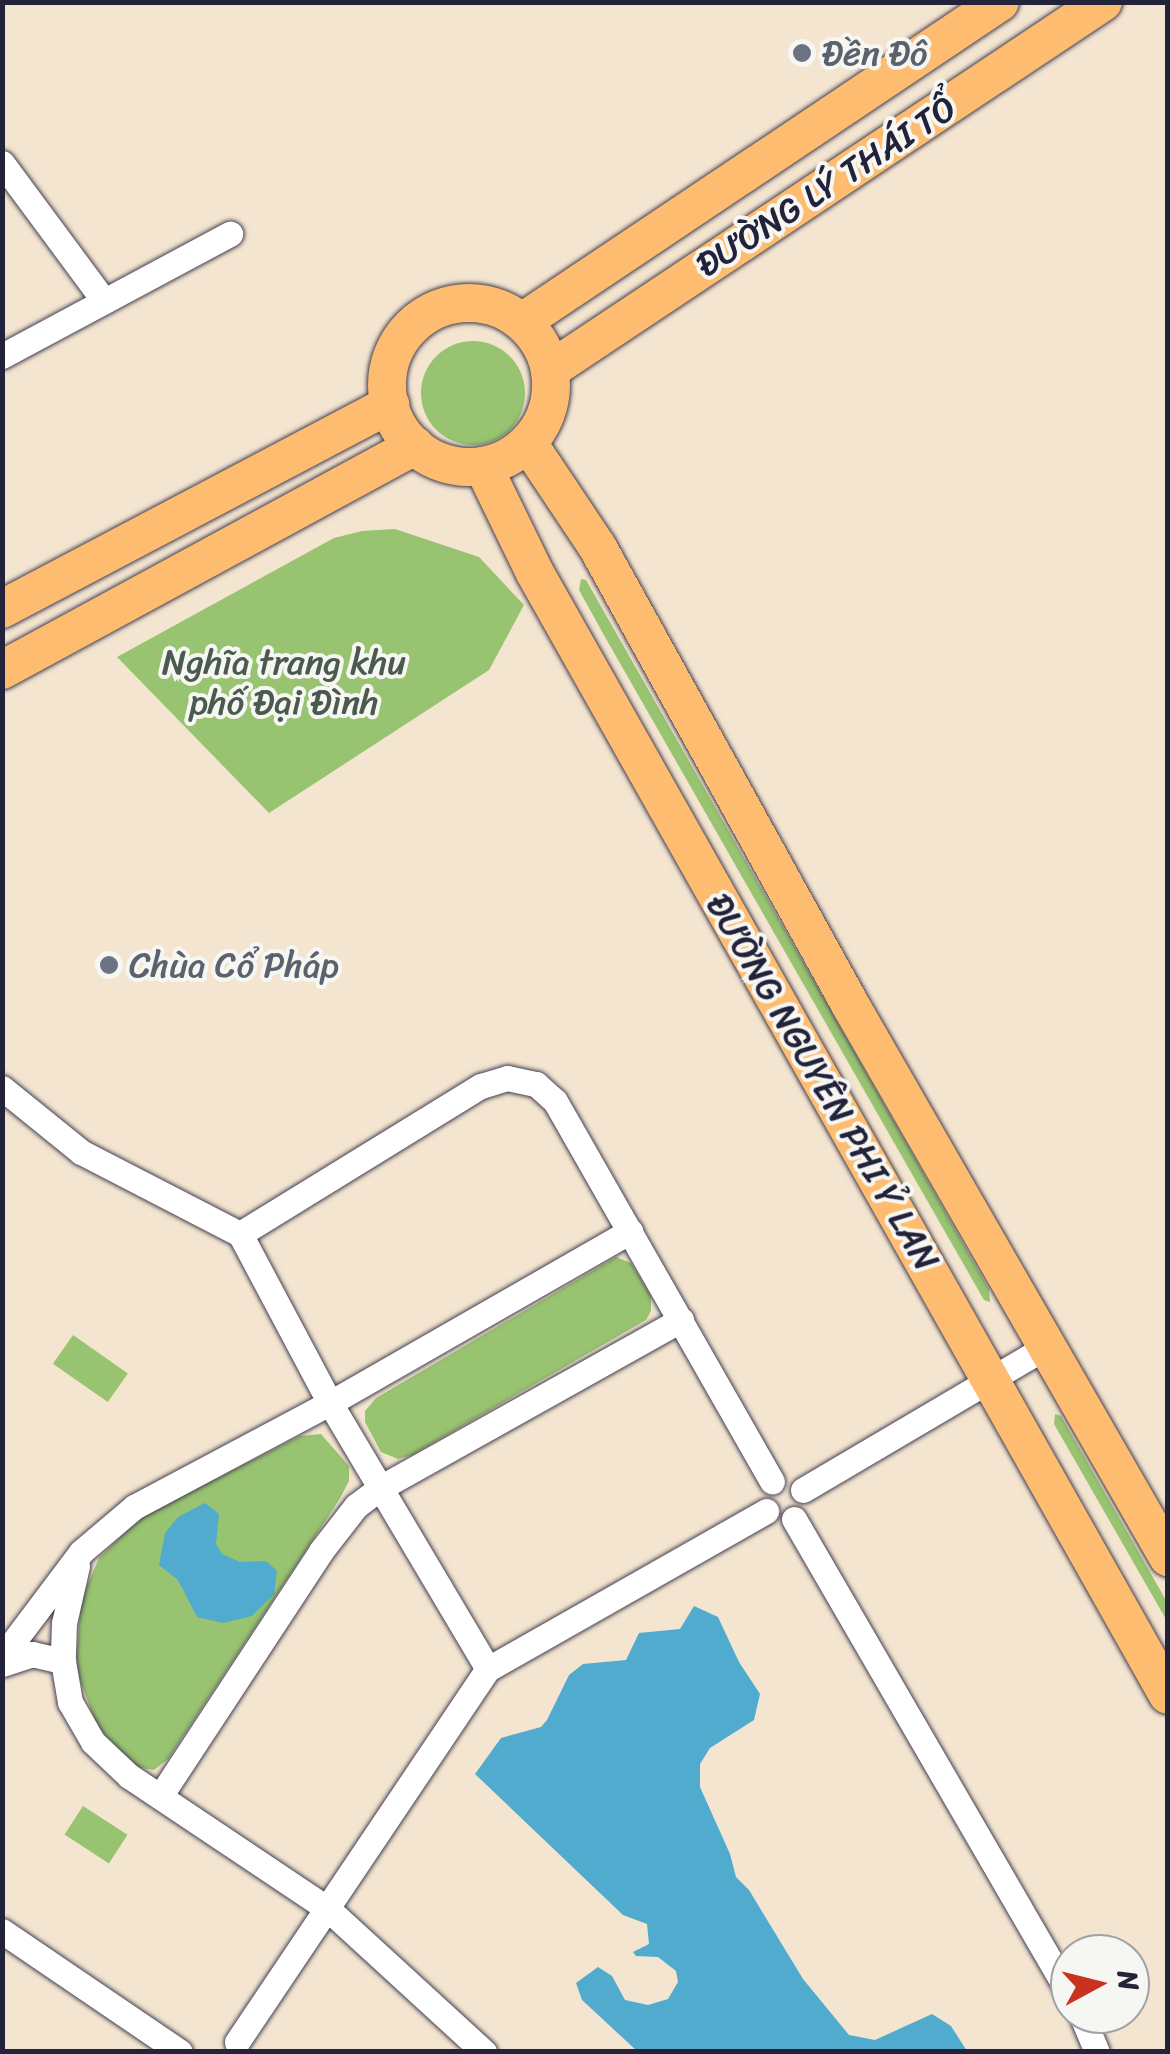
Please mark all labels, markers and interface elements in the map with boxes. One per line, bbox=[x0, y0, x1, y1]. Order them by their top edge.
place label: Đền Đô bbox=[822, 32, 928, 74]
marker: Đền Đô bbox=[791, 42, 813, 64]
street label: ĐƯỜNG LÝ THÁI TỔ bbox=[687, 86, 965, 286]
park label: Nghĩa trang khu phố Đại Đình bbox=[161, 641, 407, 723]
street label: ĐƯỜNG NGUYÊN PHI Ỷ LAN bbox=[698, 886, 948, 1278]
place label: Chùa Cổ Pháp bbox=[129, 944, 339, 986]
marker: Chùa Cổ Pháp bbox=[98, 954, 120, 976]
north arrow bbox=[1050, 1934, 1150, 2034]
text: N bbox=[1103, 1968, 1154, 1993]

